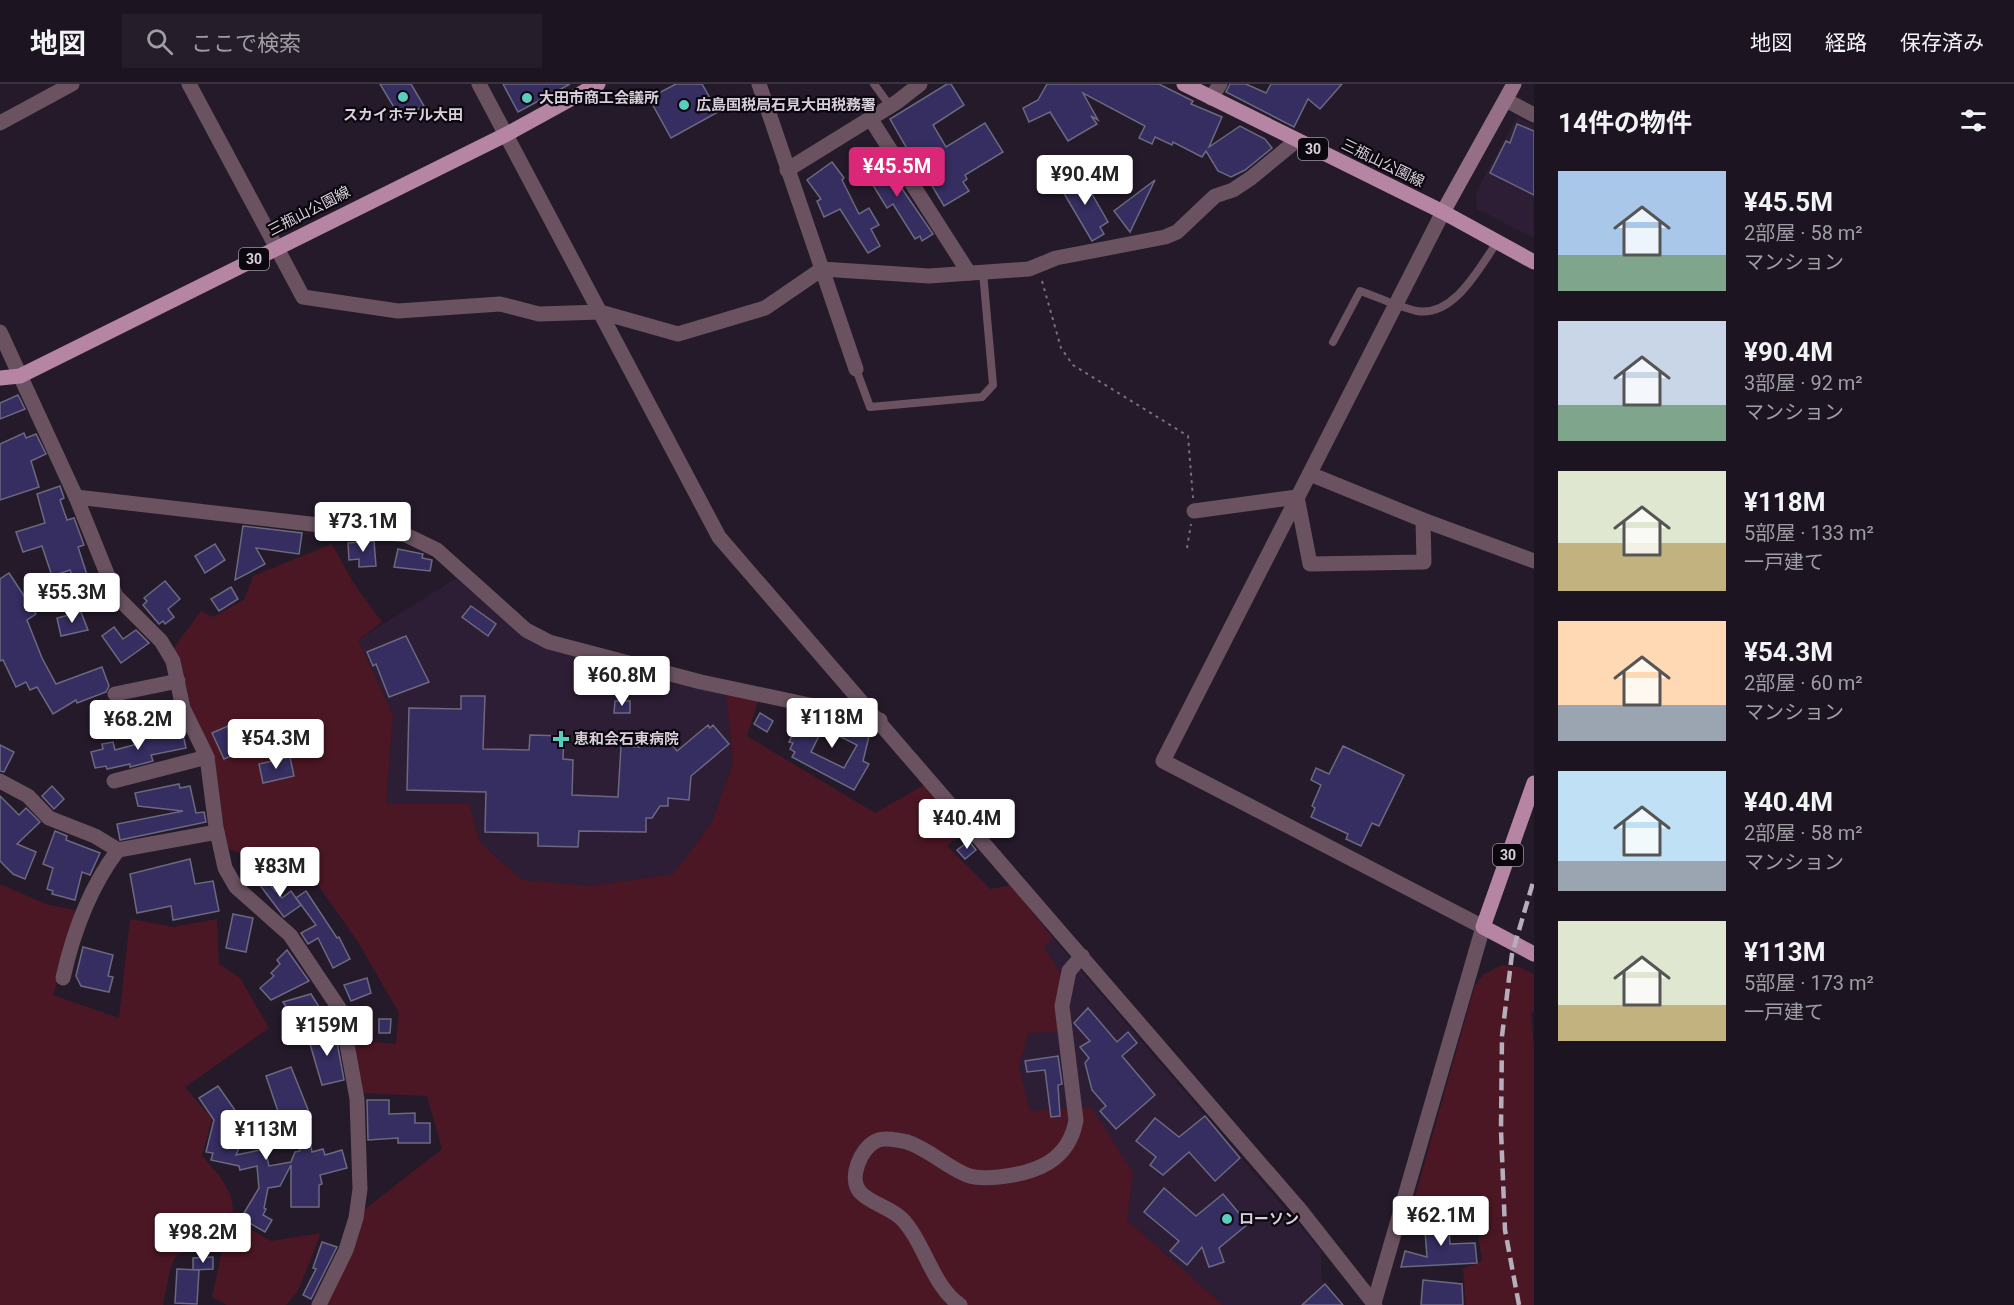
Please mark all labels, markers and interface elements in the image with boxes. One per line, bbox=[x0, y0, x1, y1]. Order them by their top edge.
search box bbox=[122, 14, 542, 68]
icon: search bbox=[143, 25, 176, 58]
text: 地図 bbox=[30, 27, 86, 60]
text: ここで検索 bbox=[191, 31, 301, 56]
text: 地図 bbox=[1750, 31, 1792, 55]
text: 経路 bbox=[1825, 31, 1867, 55]
text: 保存済み bbox=[1900, 31, 1984, 55]
place label: 大田市商工会議所 bbox=[539, 89, 659, 107]
marker: スカイホテル大田 bbox=[396, 90, 410, 104]
marker: 大田市商工会議所 bbox=[520, 91, 534, 105]
place label: 広島国税局石見大田税務署 bbox=[696, 96, 876, 114]
marker: 広島国税局石見大田税務署 bbox=[677, 98, 691, 112]
icon: filters bbox=[1957, 104, 1990, 137]
place label: スカイホテル大田 bbox=[343, 106, 463, 124]
text: 14件の物件 bbox=[1558, 108, 1692, 138]
street label: 三瓶山公園線 bbox=[1339, 135, 1427, 191]
road number: 30 bbox=[1298, 138, 1328, 160]
pin: ¥45.5M bbox=[848, 147, 946, 198]
text: ¥45.5M bbox=[863, 154, 931, 178]
pin: ¥90.4M bbox=[1036, 155, 1134, 206]
text: ¥90.4M bbox=[1051, 162, 1119, 186]
street label: 三瓶山公園線 bbox=[265, 183, 353, 239]
text: ¥45.5M bbox=[1744, 187, 1833, 217]
icon: home bbox=[1606, 195, 1678, 267]
text: 2部屋 · 58 m² bbox=[1744, 221, 1863, 245]
road number: 30 bbox=[239, 248, 269, 270]
text: マンション bbox=[1744, 250, 1844, 274]
text: ¥90.4M bbox=[1744, 337, 1833, 367]
icon: home bbox=[1606, 345, 1678, 417]
text: 3部屋 · 92 m² bbox=[1744, 371, 1863, 395]
text: マンション bbox=[1744, 400, 1844, 424]
text: ¥118M bbox=[1744, 487, 1825, 517]
icon: home bbox=[1606, 495, 1678, 567]
pin: ¥73.1M bbox=[314, 502, 412, 553]
text: ¥73.1M bbox=[329, 509, 397, 533]
text: 5部屋 · 133 m² bbox=[1744, 521, 1874, 545]
text: 一戸建て bbox=[1744, 550, 1824, 574]
pin: ¥55.3M bbox=[23, 573, 121, 624]
text: ¥55.3M bbox=[38, 580, 106, 604]
text: ¥54.3M bbox=[1744, 637, 1833, 667]
icon: home bbox=[1606, 645, 1678, 717]
pin: ¥60.8M bbox=[573, 656, 671, 707]
text: ¥60.8M bbox=[588, 663, 656, 687]
text: 2部屋 · 60 m² bbox=[1744, 671, 1863, 695]
pin: ¥118M bbox=[790, 698, 874, 749]
pin: ¥68.2M bbox=[89, 700, 187, 751]
text: マンション bbox=[1744, 700, 1844, 724]
text: ¥118M bbox=[801, 705, 863, 729]
text: ¥68.2M bbox=[104, 707, 172, 731]
pin: ¥54.3M bbox=[227, 719, 325, 770]
text: ¥54.3M bbox=[242, 726, 310, 750]
marker: 恵和会石東病院 bbox=[552, 730, 570, 748]
place label: 恵和会石東病院 bbox=[574, 730, 679, 748]
text: ¥40.4M bbox=[1744, 787, 1833, 817]
icon: home bbox=[1606, 795, 1678, 867]
pin: ¥40.4M bbox=[918, 799, 1016, 850]
text: ¥40.4M bbox=[933, 806, 1001, 830]
text: 2部屋 · 58 m² bbox=[1744, 821, 1863, 845]
road number: 30 bbox=[1493, 844, 1523, 866]
pin: ¥83M bbox=[244, 847, 316, 898]
text: マンション bbox=[1744, 850, 1844, 874]
text: ¥83M bbox=[254, 854, 306, 878]
text: ¥113M bbox=[1744, 937, 1825, 967]
icon: home bbox=[1606, 945, 1678, 1017]
text: 5部屋 · 173 m² bbox=[1744, 971, 1874, 995]
text: 一戸建て bbox=[1744, 1000, 1824, 1024]
pin: ¥159M bbox=[285, 1006, 369, 1057]
text: ¥159M bbox=[296, 1013, 358, 1037]
pin: ¥113M bbox=[224, 1110, 308, 1161]
text: ¥113M bbox=[235, 1117, 297, 1141]
pin: ¥62.1M bbox=[1392, 1196, 1490, 1247]
text: ¥62.1M bbox=[1407, 1203, 1475, 1227]
place label: ローソン bbox=[1239, 1210, 1299, 1228]
marker: ローソン bbox=[1220, 1212, 1234, 1226]
pin: ¥98.2M bbox=[154, 1213, 252, 1264]
text: ¥98.2M bbox=[169, 1220, 237, 1244]

